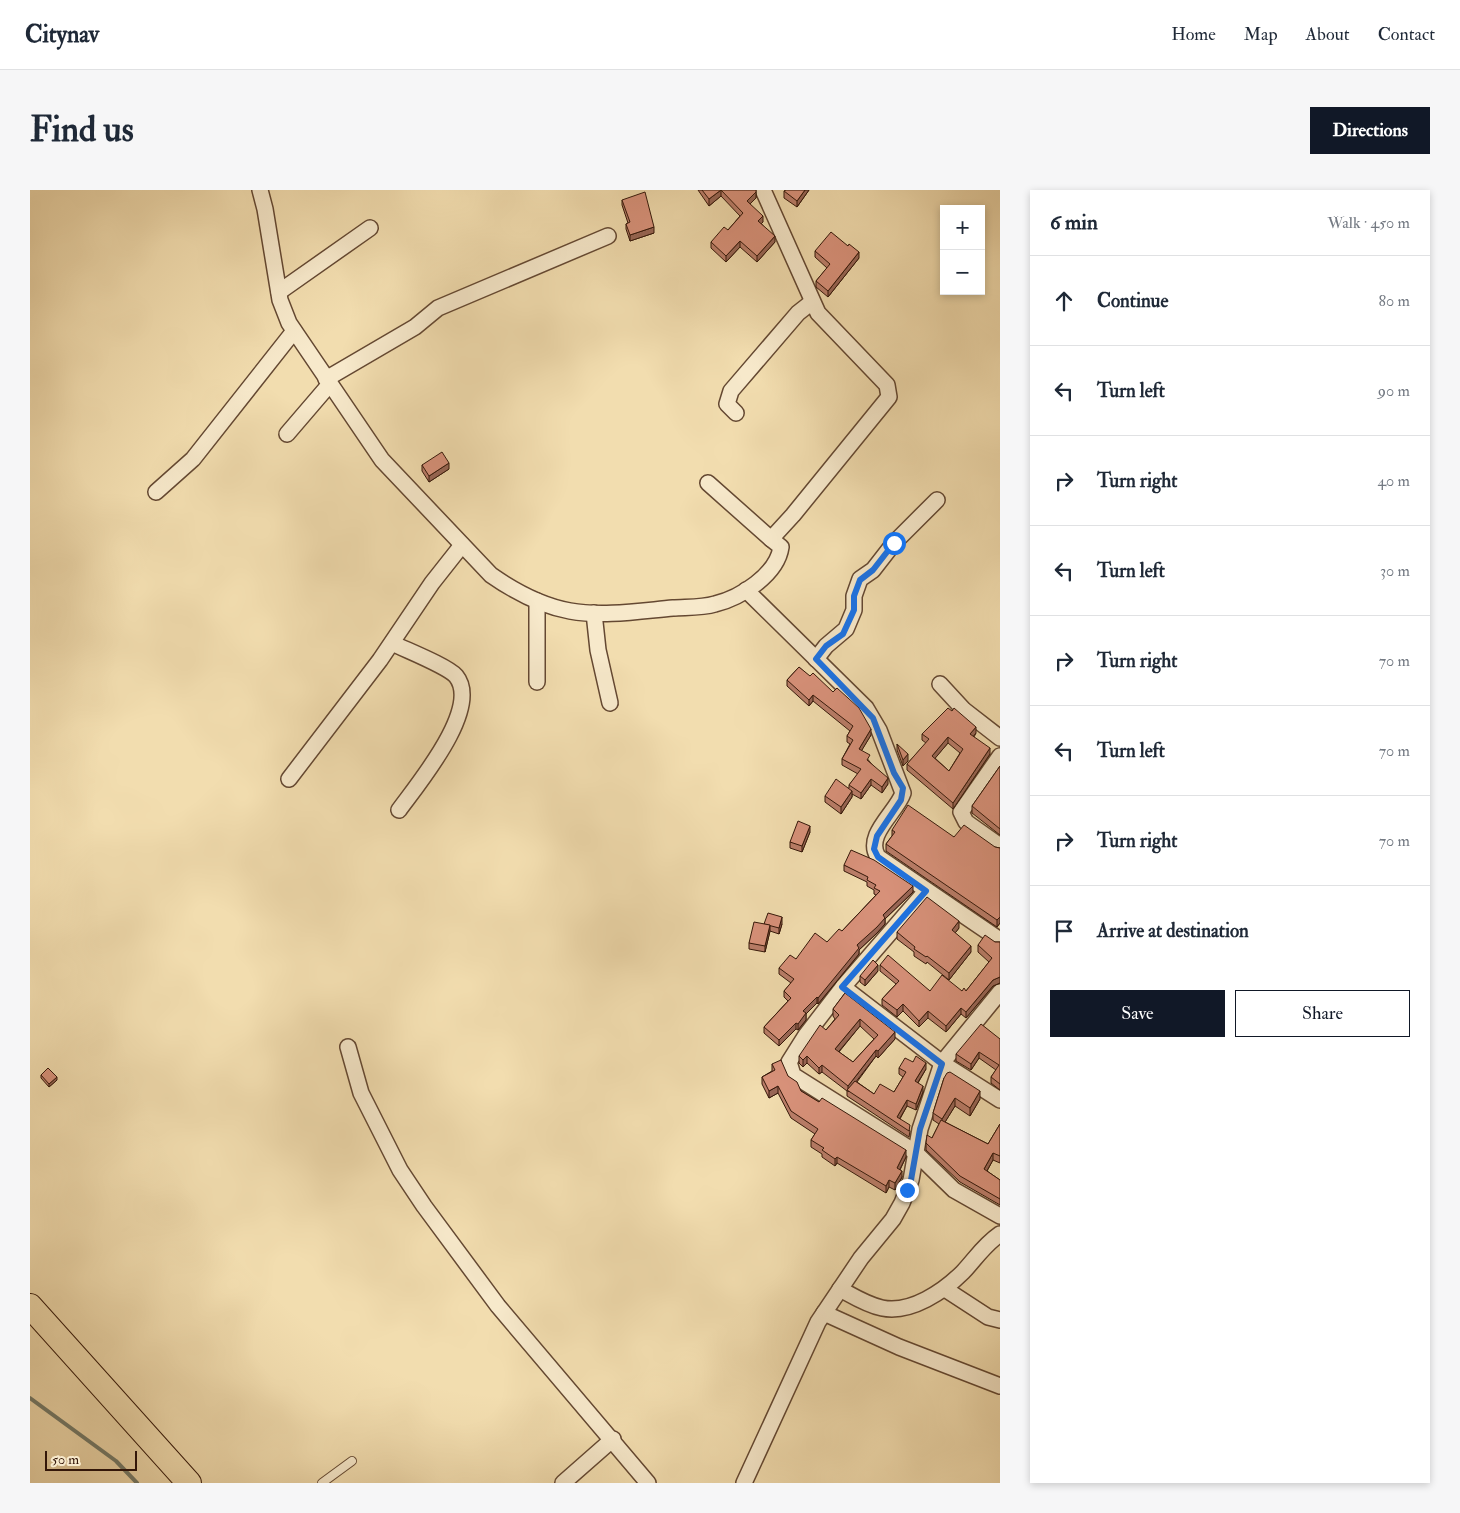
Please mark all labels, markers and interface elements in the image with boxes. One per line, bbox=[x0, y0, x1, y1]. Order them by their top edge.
text: Citynav bbox=[25, 19, 99, 50]
text: Home bbox=[1171, 23, 1216, 46]
text: Map bbox=[1244, 23, 1278, 46]
text: About bbox=[1306, 23, 1350, 46]
text: Contact bbox=[1378, 23, 1435, 46]
button: Directions bbox=[1310, 107, 1430, 154]
text: Find us bbox=[30, 108, 134, 152]
map controls bbox=[940, 205, 985, 295]
button: + bbox=[940, 205, 985, 250]
text: 6 min bbox=[1050, 209, 1098, 236]
text: Walk · 450 m bbox=[1327, 213, 1410, 233]
button: − bbox=[940, 250, 985, 295]
icon: ahead bbox=[1050, 287, 1078, 315]
text: Continue bbox=[1097, 289, 1168, 313]
text: 80 m bbox=[1379, 291, 1410, 311]
icon: left bbox=[1050, 377, 1078, 405]
text: Turn left bbox=[1097, 379, 1165, 403]
text: 90 m bbox=[1378, 381, 1410, 401]
icon: right bbox=[1050, 467, 1078, 495]
text: Turn right bbox=[1097, 469, 1177, 493]
text: 40 m bbox=[1377, 471, 1410, 491]
route start bbox=[883, 532, 906, 555]
icon: left bbox=[1050, 557, 1078, 585]
text: Turn left bbox=[1097, 559, 1165, 583]
text: 30 m bbox=[1380, 561, 1410, 581]
icon: right bbox=[1050, 647, 1078, 675]
text: Turn right bbox=[1097, 649, 1177, 673]
text: 70 m bbox=[1379, 651, 1410, 671]
icon: left bbox=[1050, 737, 1078, 765]
text: Turn left bbox=[1097, 739, 1165, 763]
text: 70 m bbox=[1379, 741, 1410, 761]
icon: right bbox=[1050, 827, 1078, 855]
text: Turn right bbox=[1097, 829, 1177, 853]
text: 70 m bbox=[1379, 831, 1410, 851]
icon: arrive bbox=[1050, 917, 1078, 945]
text: Arrive at destination bbox=[1097, 919, 1249, 943]
button: Save bbox=[1050, 990, 1225, 1037]
button: Share bbox=[1235, 990, 1410, 1037]
route end bbox=[896, 1179, 919, 1202]
scale bar bbox=[45, 1448, 138, 1471]
text: 50 m bbox=[52, 1451, 79, 1468]

